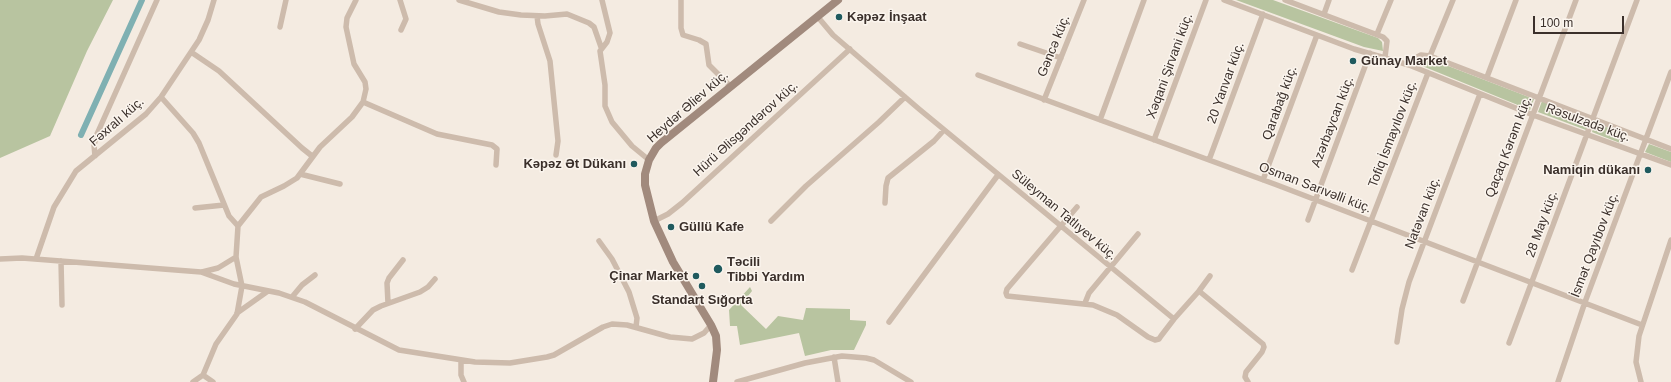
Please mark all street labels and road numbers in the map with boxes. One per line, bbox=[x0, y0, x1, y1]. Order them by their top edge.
street label: Xəqani Şirvani küç. bbox=[1144, 11, 1196, 121]
street label: Gəncə küç. bbox=[1034, 13, 1074, 79]
street label: 20 Yanvar küç. bbox=[1204, 40, 1248, 126]
street label: Qarabağ küç. bbox=[1259, 64, 1301, 142]
street label: Heydər Əliev küç. bbox=[644, 68, 732, 146]
street label: Azərbaycan küç. bbox=[1308, 74, 1358, 170]
street label: Hürü Əlisgəndərov küç. bbox=[690, 78, 802, 180]
street label: Tofiq İsmayılov küç. bbox=[1365, 78, 1421, 190]
street label: Fəxralı küç. bbox=[87, 94, 147, 150]
street label: Qaçaq Kərəm küç. bbox=[1482, 94, 1536, 200]
street label: Rəsulzadə küç. bbox=[1544, 100, 1632, 146]
street label: Osman Sarıvəlli küç. bbox=[1257, 159, 1373, 217]
street label: Süleyman Tatlıyev küç. bbox=[1008, 166, 1120, 264]
street label: Natəvan küç. bbox=[1402, 175, 1444, 251]
street label: 28 May küç. bbox=[1523, 188, 1561, 260]
street label: İsmət Qayıbov küç. bbox=[1568, 190, 1622, 300]

